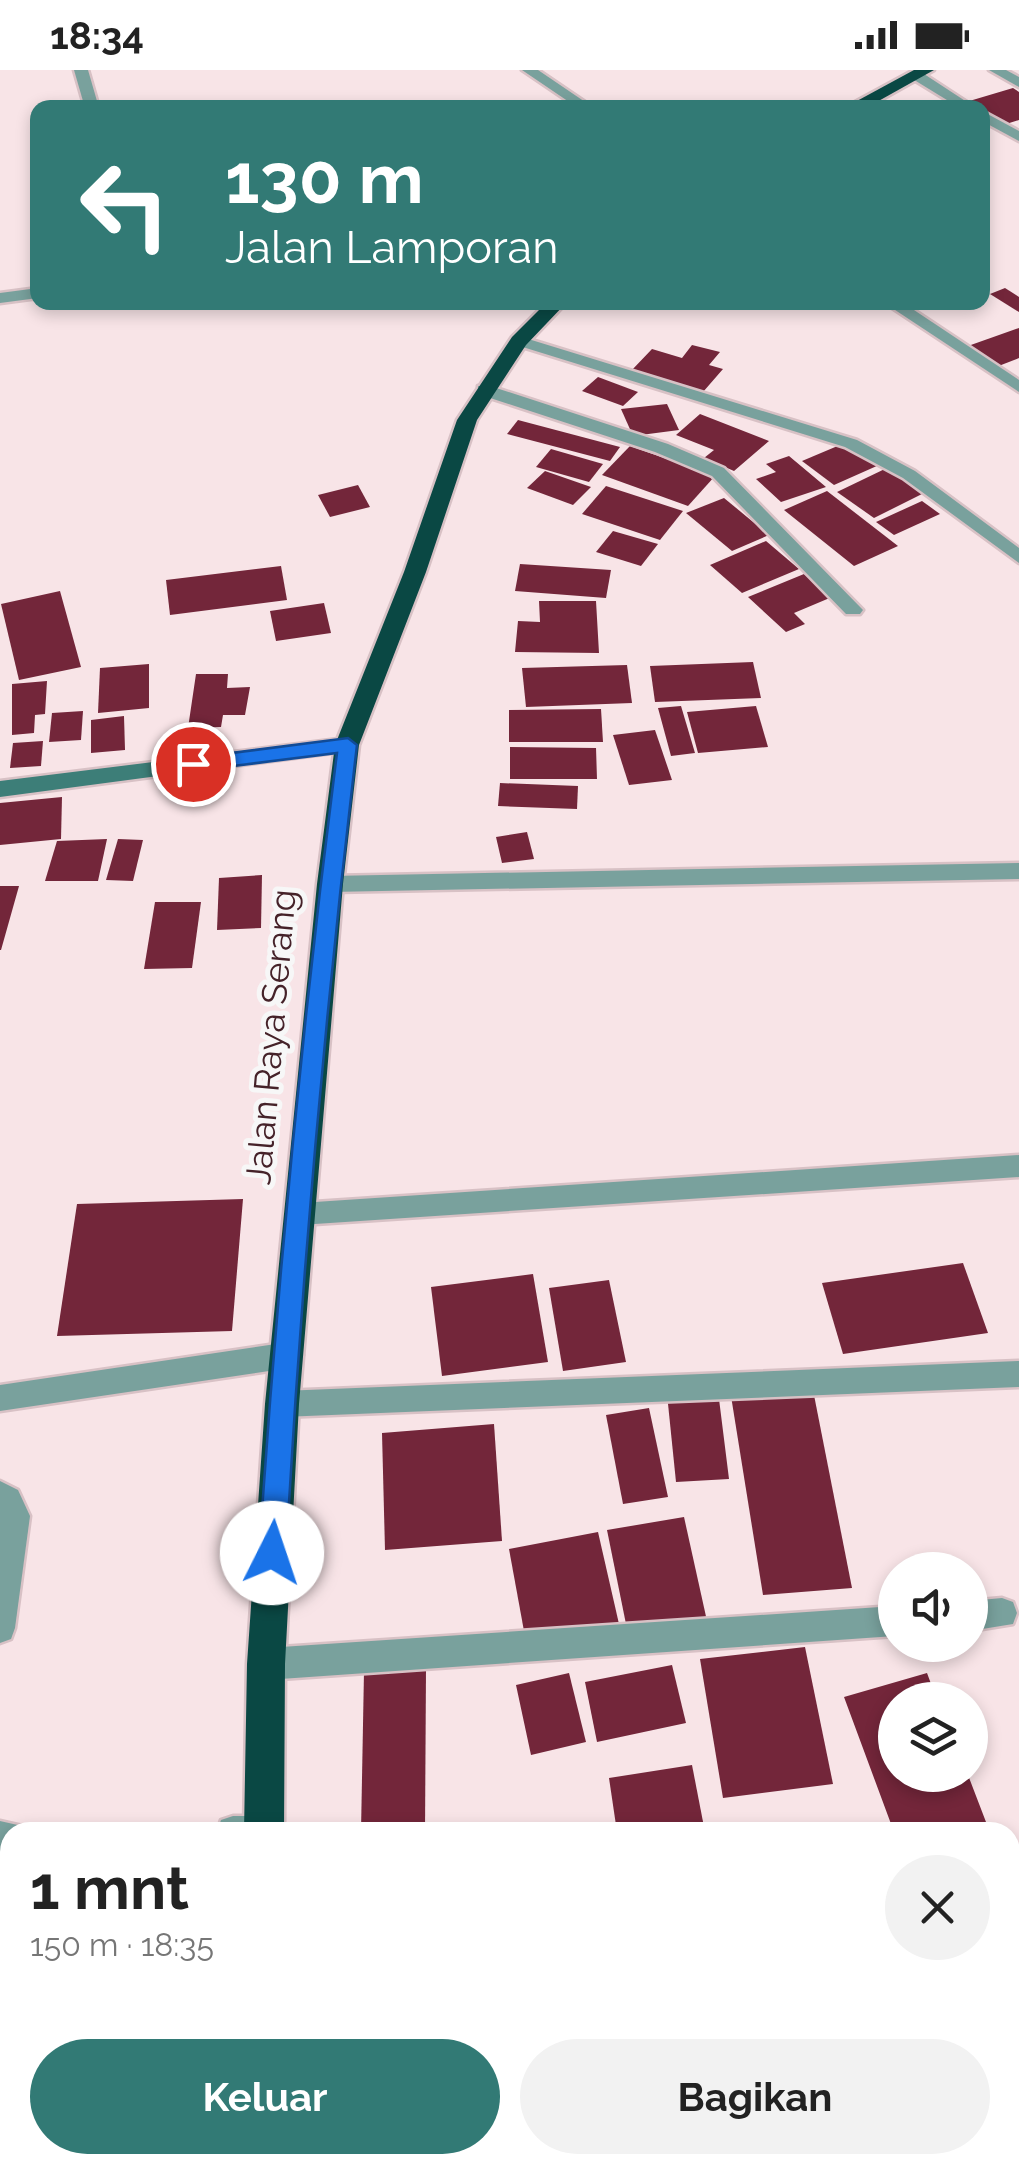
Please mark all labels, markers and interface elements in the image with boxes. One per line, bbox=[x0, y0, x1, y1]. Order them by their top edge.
text: 18:34 bbox=[50, 13, 144, 58]
text: 130 m bbox=[225, 137, 424, 219]
icon: left bbox=[60, 140, 190, 270]
text: Jalan Lamporan bbox=[225, 221, 558, 274]
pin bbox=[151, 722, 236, 807]
icon: arrive bbox=[166, 737, 221, 792]
street label: Jalan Raya Serang bbox=[237, 888, 304, 1186]
position arrow bbox=[220, 1501, 324, 1605]
map controls bbox=[878, 1552, 988, 1792]
button: sound bbox=[878, 1552, 988, 1662]
button: layers bbox=[878, 1682, 988, 1792]
text: 1 mnt bbox=[30, 1853, 189, 1923]
button: close bbox=[885, 1855, 990, 1960]
text: 150 m · 18:35 bbox=[30, 1926, 214, 1963]
button: Keluar bbox=[30, 2039, 500, 2154]
button: Bagikan bbox=[520, 2039, 990, 2154]

